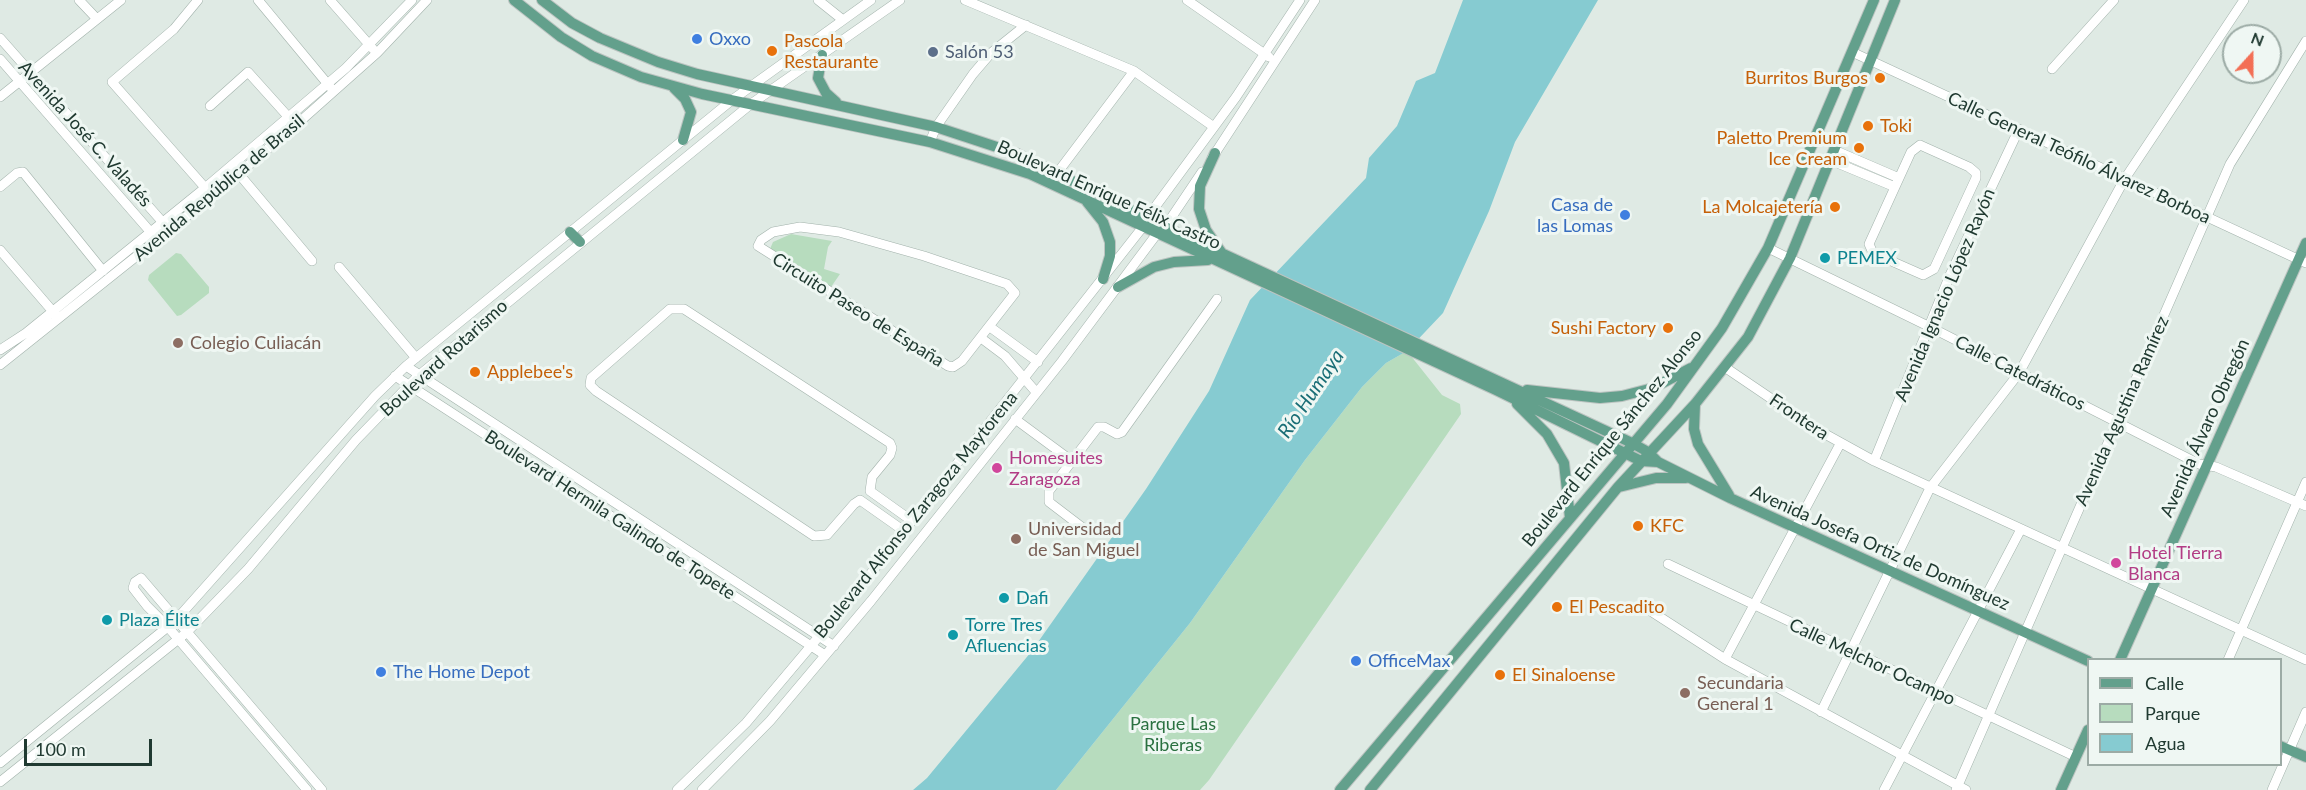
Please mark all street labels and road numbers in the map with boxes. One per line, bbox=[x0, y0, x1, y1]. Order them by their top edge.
street label: Avenida José C. Valadés bbox=[14, 57, 156, 211]
street label: Calle General Teófilo Álvarez Borboa bbox=[1944, 87, 2214, 229]
street label: Avenida República de Brasil bbox=[129, 110, 309, 266]
street label: Boulevard Enrique Félix Castro bbox=[994, 136, 1224, 254]
street label: Avenida Ignacio López Rayón bbox=[1890, 185, 2000, 405]
street label: Circuito Paseo de España bbox=[768, 248, 948, 372]
street label: Boulevard Rotarismo bbox=[376, 295, 512, 421]
street label: Avenida Agustina Ramírez bbox=[2070, 313, 2174, 509]
street label: Boulevard Enrique Sánchez Alonso bbox=[1517, 325, 1707, 551]
street label: Calle Catedráticos bbox=[1951, 331, 2089, 415]
street label: Avenida Álvaro Obregón bbox=[2156, 335, 2254, 521]
street label: Boulevard Alfonso Zaragoza Maytorena bbox=[810, 387, 1022, 643]
street label: Frontera bbox=[1765, 389, 1833, 445]
street label: Boulevard Hermila Galindo de Topete bbox=[481, 426, 739, 604]
street label: Avenida Josefa Ortiz de Domínguez bbox=[1747, 481, 2013, 615]
street label: Calle Melchor Ocampo bbox=[1786, 614, 1958, 710]

